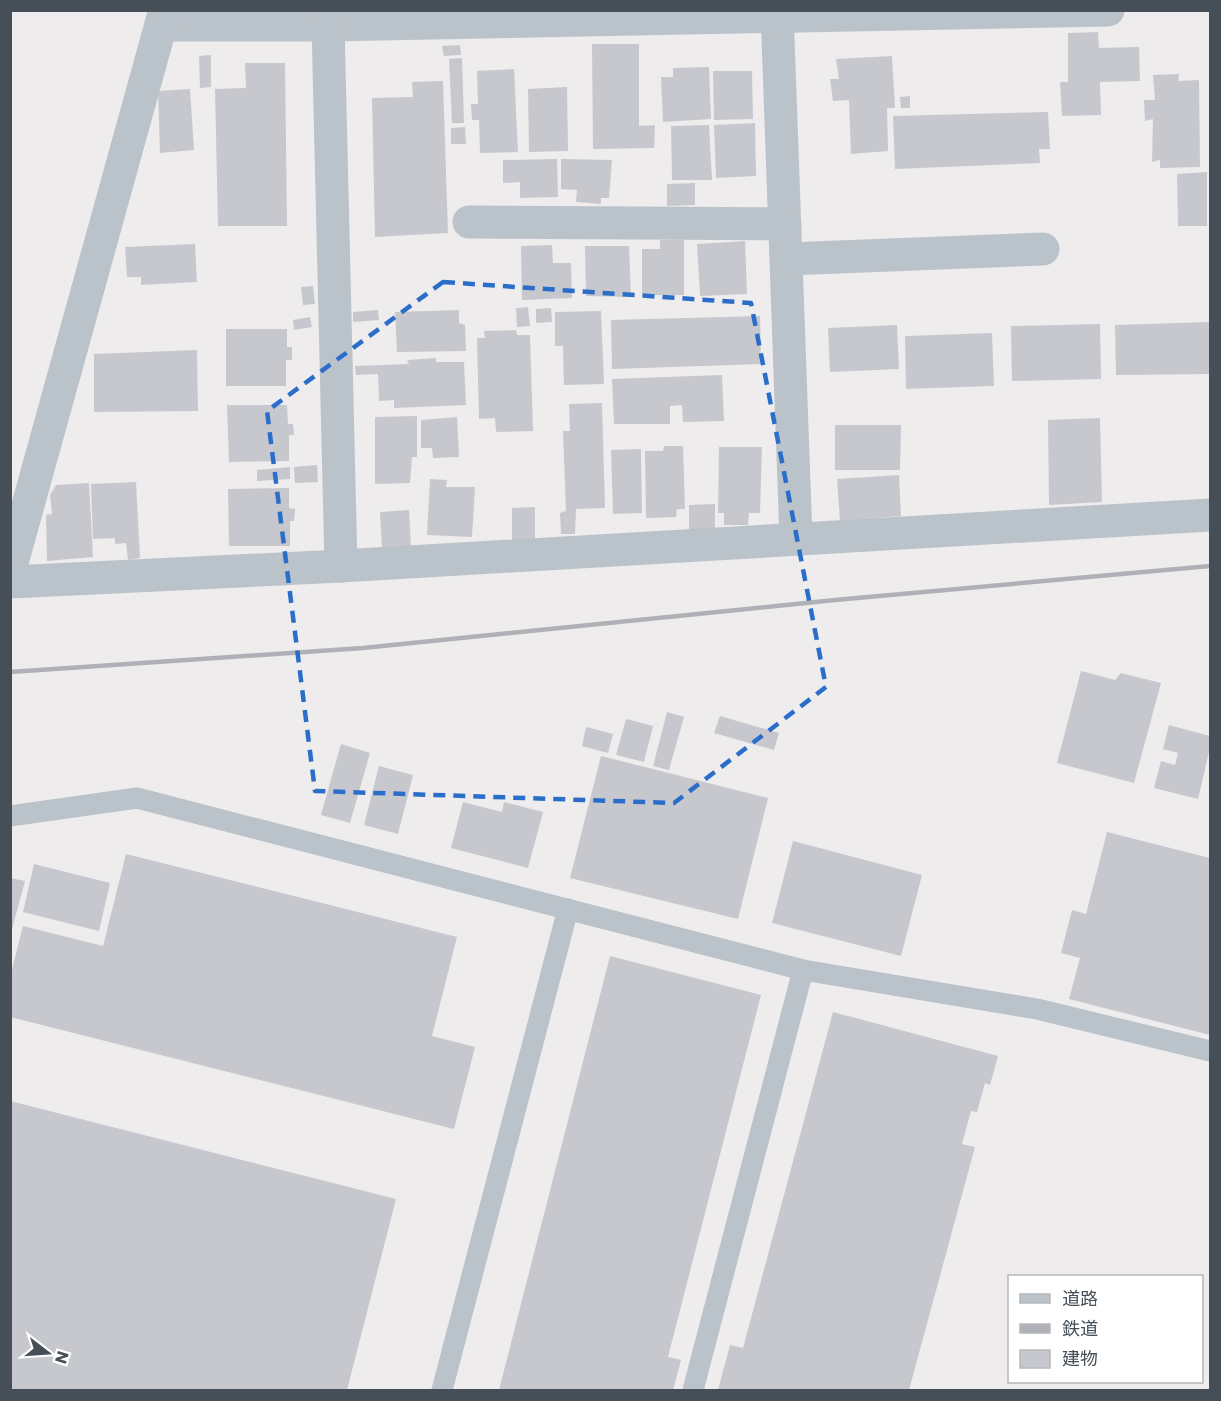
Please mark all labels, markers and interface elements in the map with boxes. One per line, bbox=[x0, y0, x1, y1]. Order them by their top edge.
legend bbox=[1008, 1275, 1203, 1383]
text: 道路 bbox=[1062, 1286, 1098, 1311]
text: 鉄道 bbox=[1062, 1316, 1098, 1341]
north arrow bbox=[18, 1323, 78, 1383]
text: 建物 bbox=[1062, 1346, 1098, 1371]
text: N bbox=[49, 1348, 75, 1366]

